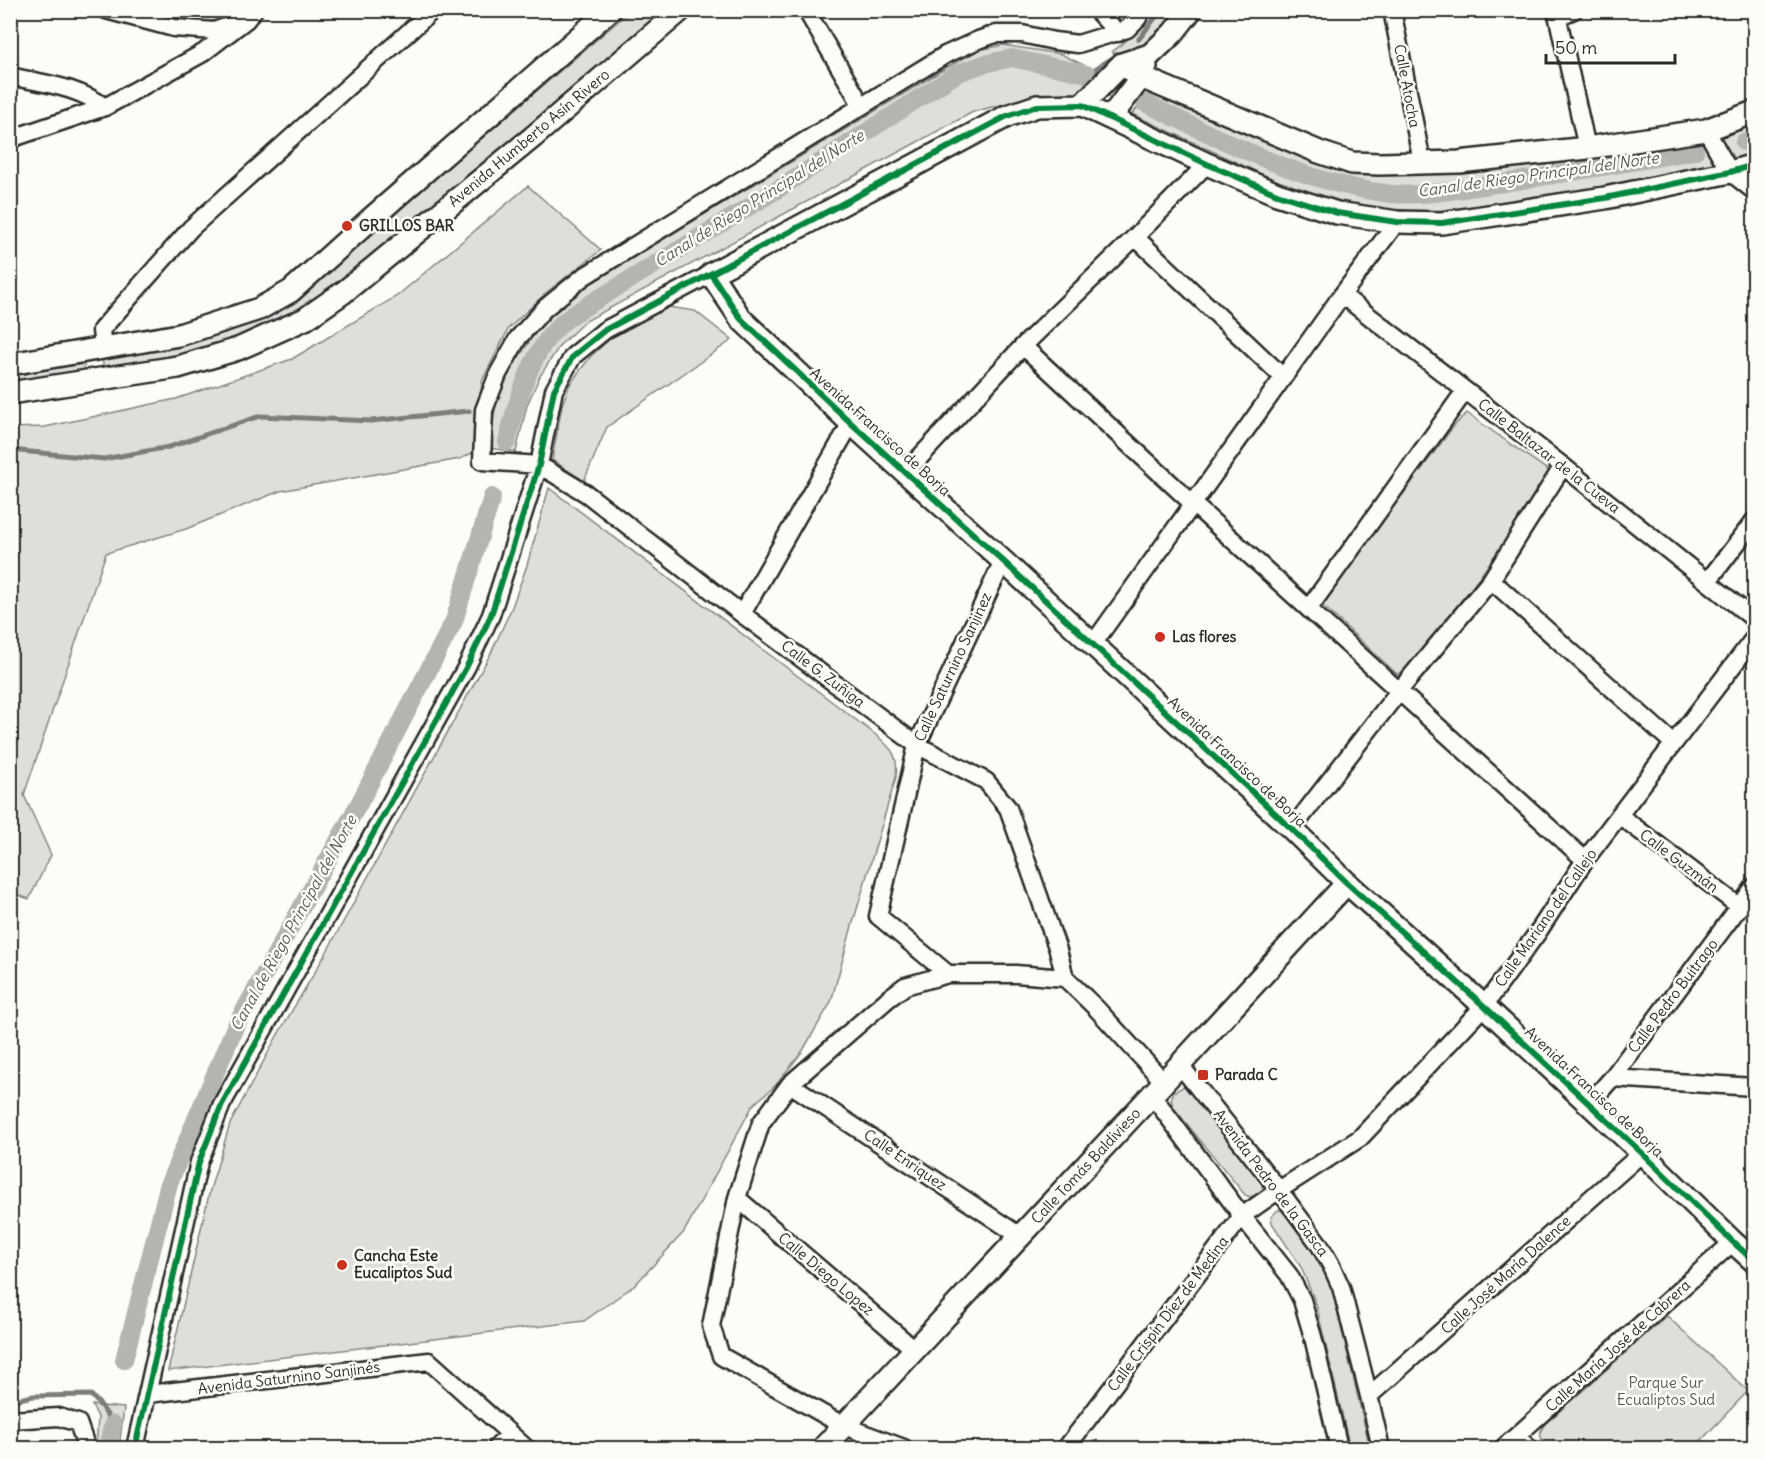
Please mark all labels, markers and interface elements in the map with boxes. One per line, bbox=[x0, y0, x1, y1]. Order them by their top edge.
scale bar bbox=[1546, 27, 1675, 65]
text: 50 m bbox=[1555, 36, 1597, 59]
street label: Calle Atocha bbox=[1390, 43, 1425, 130]
street label: Avenida Humberto Asín Rivero bbox=[444, 64, 613, 211]
water label: Canal de Riego Principal del Norte bbox=[651, 124, 869, 271]
water label: Canal de Riego Principal del Norte bbox=[1416, 147, 1661, 201]
place label: GRILLOS BAR bbox=[359, 216, 455, 235]
marker: GRILLOS BAR bbox=[340, 219, 354, 233]
street label: Avenida Francisco de Borja bbox=[806, 363, 955, 500]
street label: Calle Baltazar de la Cueva bbox=[1474, 394, 1625, 517]
street label: Calle Saturnino Sanjinez bbox=[910, 589, 995, 744]
place label: Las flores bbox=[1172, 627, 1236, 646]
marker: Las flores bbox=[1153, 630, 1167, 644]
street label: Calle G. Zuñiga bbox=[778, 636, 869, 712]
street label: Avenida Francisco de Borja bbox=[1164, 692, 1311, 831]
water label: Canal de Riego Principal del Norte bbox=[225, 811, 361, 1034]
street label: Calle Guzmán bbox=[1636, 825, 1723, 897]
street label: Calle Mariano del Callejo bbox=[1491, 845, 1601, 991]
street label: Calle Pedro Buitrago bbox=[1623, 935, 1722, 1057]
street label: Avenida Francisco de Borja bbox=[1521, 1022, 1668, 1161]
place label: Parada C bbox=[1215, 1065, 1278, 1084]
marker: Parada C bbox=[1196, 1068, 1210, 1082]
street label: Calle Tomás Baldivieso bbox=[1027, 1104, 1144, 1228]
street label: Avenida Pedro de la Gasca bbox=[1210, 1105, 1333, 1260]
street label: Calle Enriquez bbox=[860, 1125, 950, 1194]
street label: Calle José María Dalence bbox=[1437, 1211, 1575, 1338]
street label: Calle Diego Lopez bbox=[774, 1228, 878, 1319]
street label: Calle Crispín Díez de Medina bbox=[1103, 1232, 1233, 1395]
place label: Cancha Este Eucaliptos Sud bbox=[354, 1246, 452, 1283]
marker: Cancha Este Eucaliptos Sud bbox=[335, 1258, 349, 1272]
street label: Calle María José de Cabrera bbox=[1541, 1275, 1694, 1416]
street label: Avenida Saturnino Sanjinés bbox=[197, 1357, 381, 1398]
park label: Parque Sur Ecualiptos Sud bbox=[1617, 1373, 1715, 1409]

